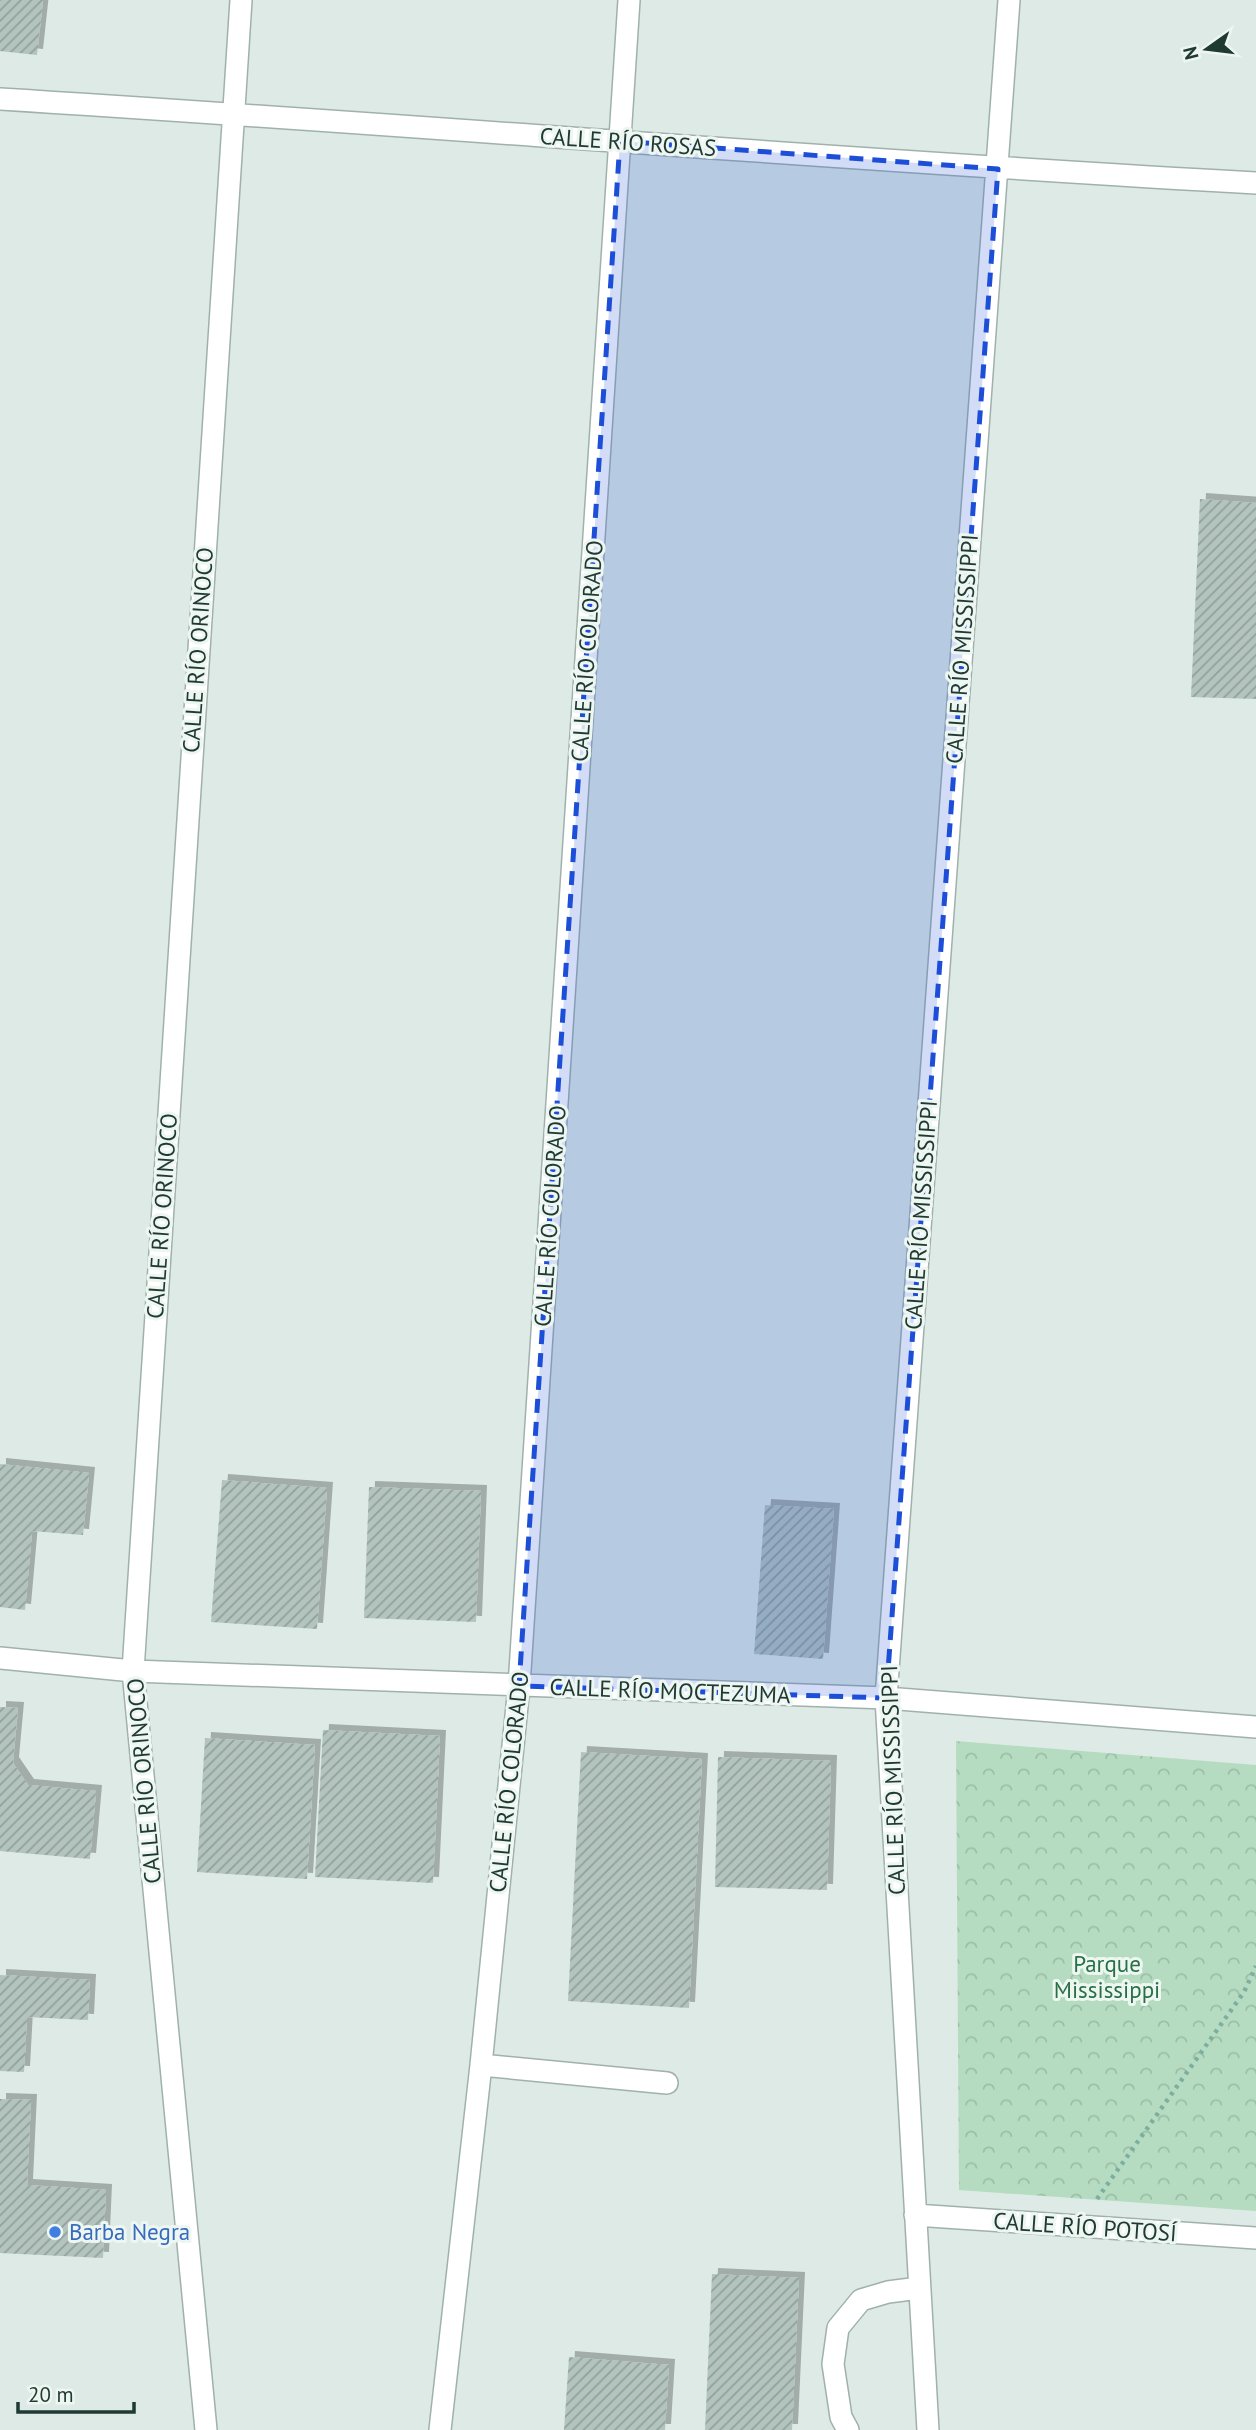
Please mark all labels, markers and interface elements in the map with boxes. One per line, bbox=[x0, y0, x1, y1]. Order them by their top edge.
north arrow bbox=[1172, 14, 1242, 84]
text: N bbox=[1177, 44, 1204, 62]
street label: CALLE RÍO ROSAS bbox=[539, 121, 717, 162]
street label: CALLE RÍO MISSISSIPPI bbox=[939, 533, 984, 765]
street label: CALLE RÍO COLORADO bbox=[564, 539, 609, 763]
street label: CALLE RÍO ORINOCO bbox=[176, 546, 219, 754]
street label: CALLE RÍO MISSISSIPPI bbox=[898, 1099, 943, 1331]
street label: CALLE RÍO COLORADO bbox=[527, 1104, 572, 1328]
street label: CALLE RÍO ORINOCO bbox=[140, 1112, 183, 1320]
street label: CALLE RÍO MISSISSIPPI bbox=[874, 1665, 911, 1895]
street label: CALLE RÍO COLORADO bbox=[482, 1670, 535, 1894]
street label: CALLE RÍO MOCTEZUMA bbox=[549, 1672, 792, 1709]
street label: CALLE RÍO ORINOCO bbox=[120, 1677, 167, 1885]
park label: Parque Mississippi bbox=[1054, 1949, 1160, 2004]
street label: CALLE RÍO POTOSÍ bbox=[992, 2206, 1178, 2247]
place label: Barba Negra bbox=[69, 2217, 190, 2246]
marker: Barba Negra bbox=[47, 2224, 63, 2240]
scale bar bbox=[18, 2370, 133, 2414]
text: 20 m bbox=[28, 2381, 74, 2408]

